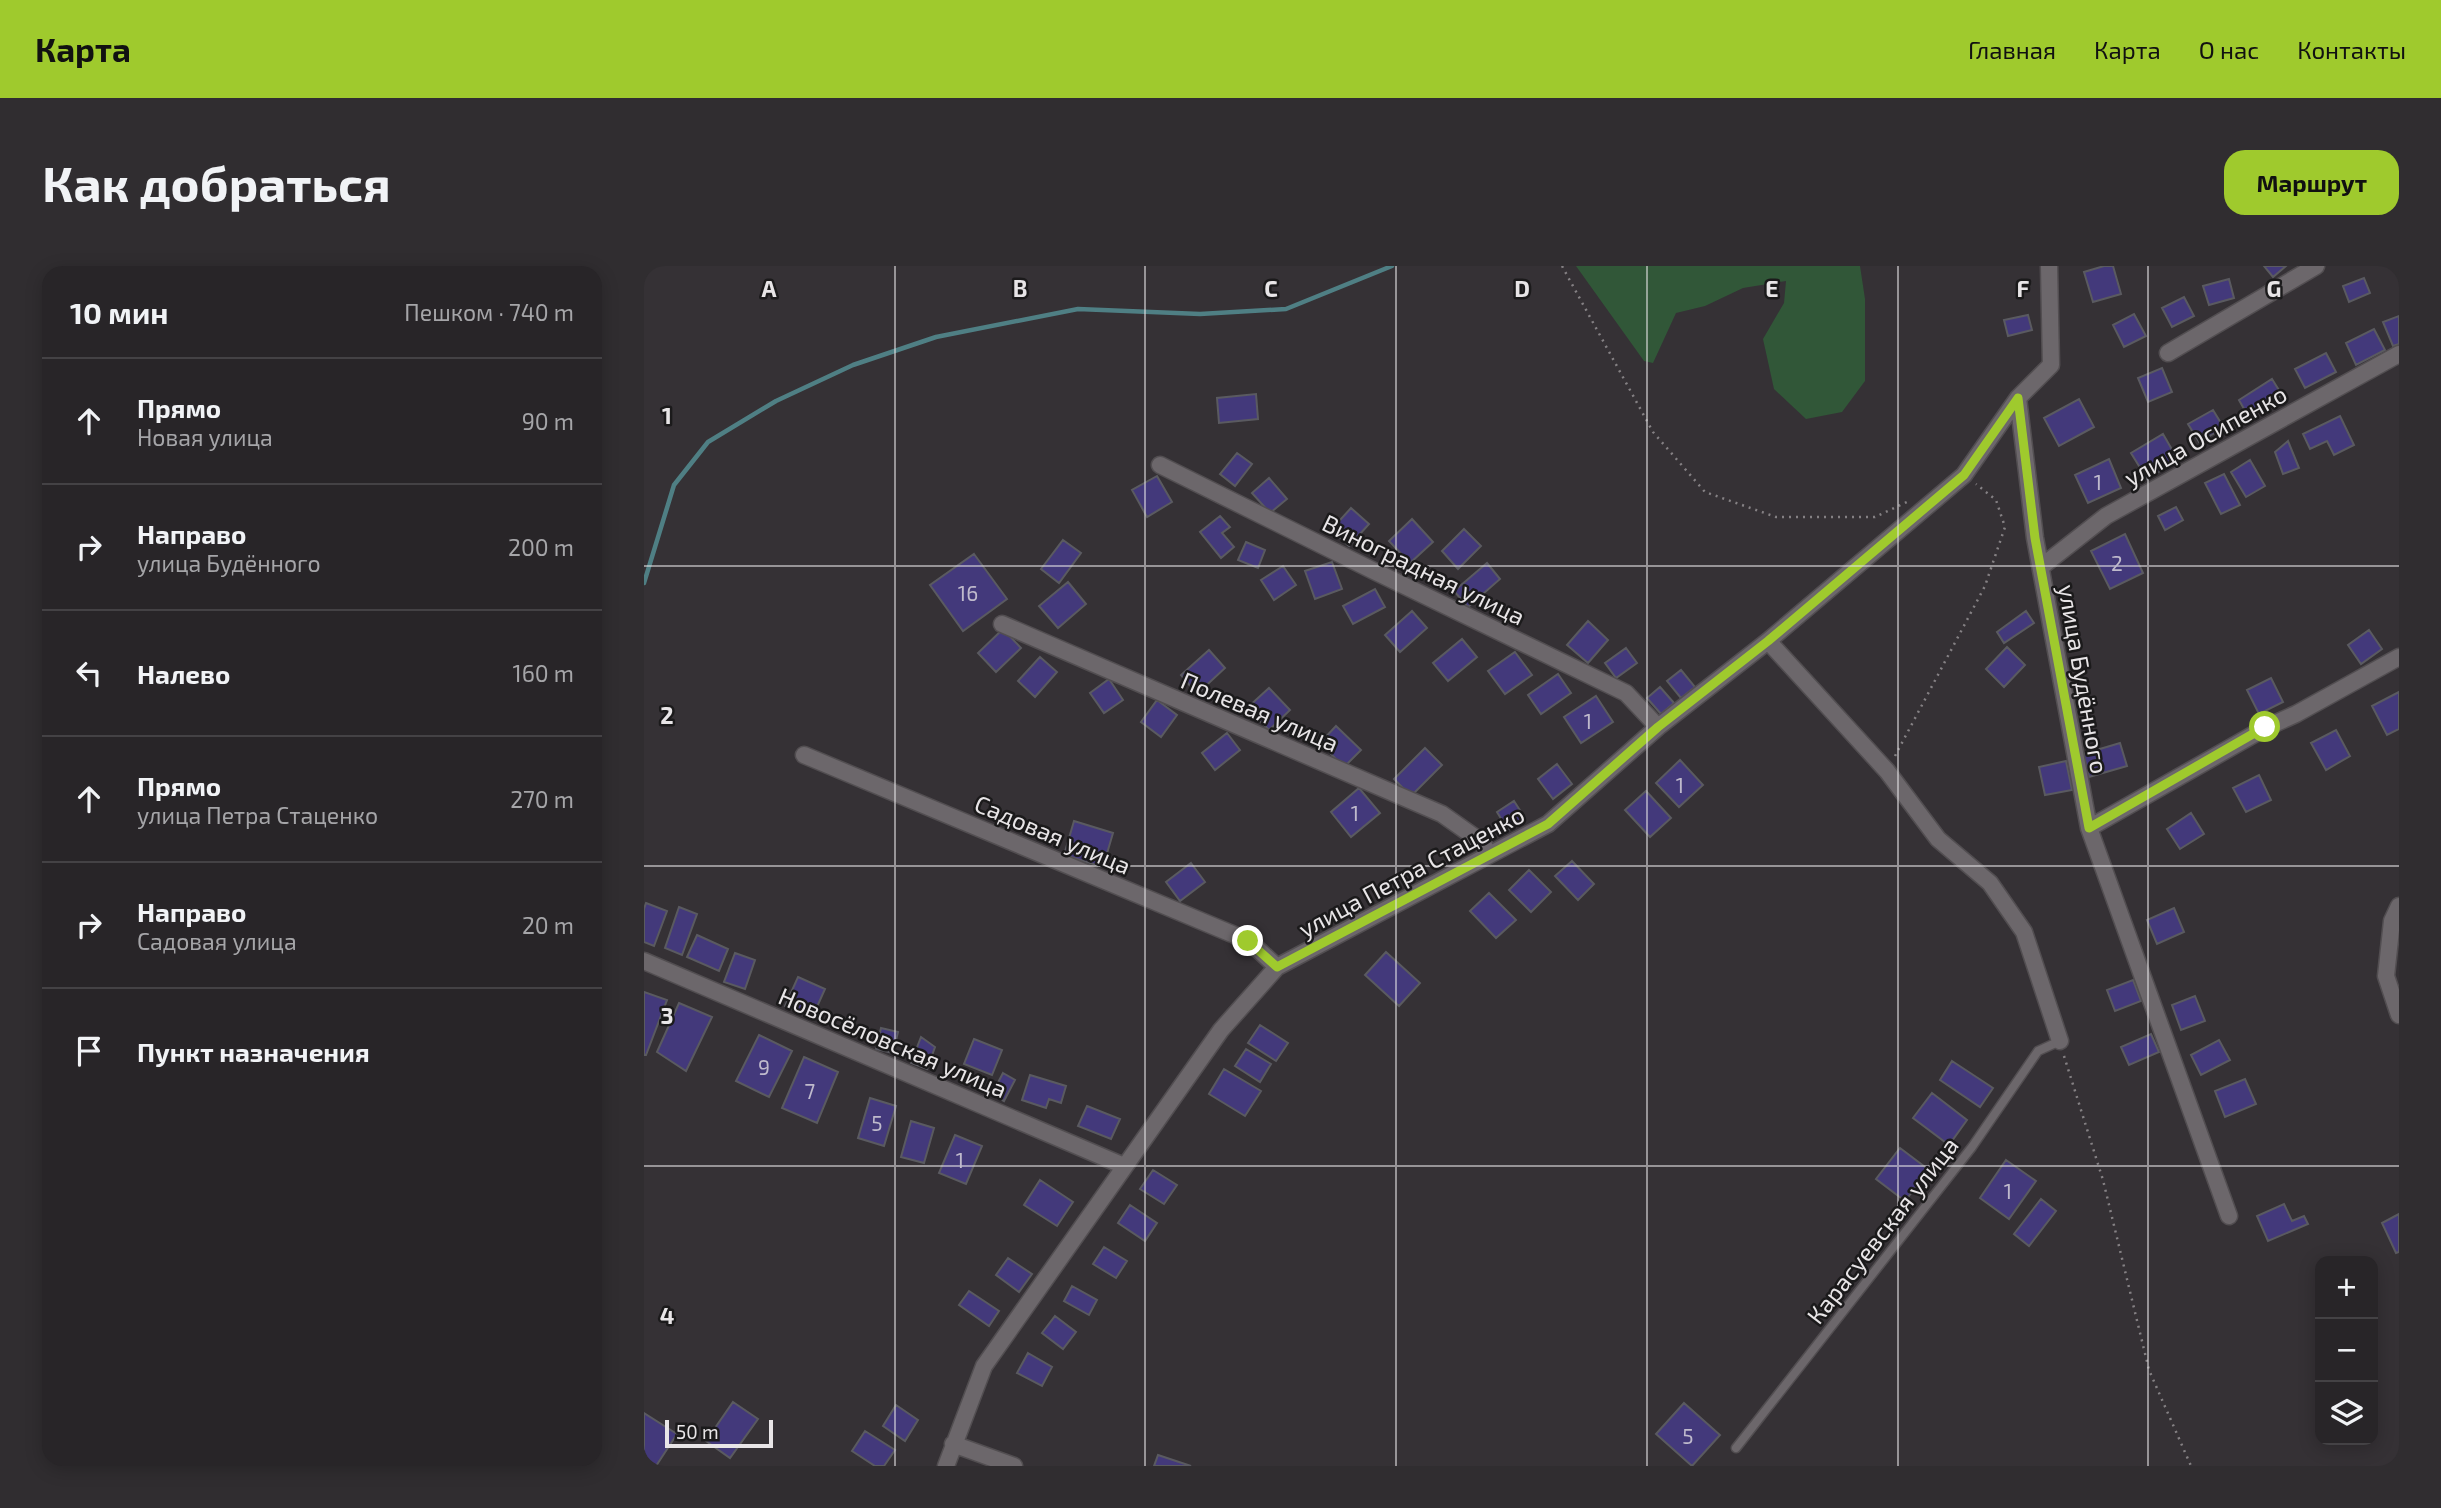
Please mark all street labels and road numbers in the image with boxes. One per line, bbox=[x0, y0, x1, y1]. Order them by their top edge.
street label: улица Осипенко bbox=[2119, 378, 2292, 493]
street label: Виноградная улица bbox=[1318, 507, 1530, 632]
street label: улица Будённого bbox=[2052, 582, 2115, 776]
street label: Полевая улица bbox=[1177, 665, 1343, 758]
street label: Садовая улица bbox=[970, 788, 1135, 881]
street label: улица Петра Стаценко bbox=[1293, 799, 1529, 944]
street label: Новосёловская улица bbox=[774, 981, 1011, 1104]
street label: Карасуевская улица bbox=[1800, 1131, 1965, 1330]

